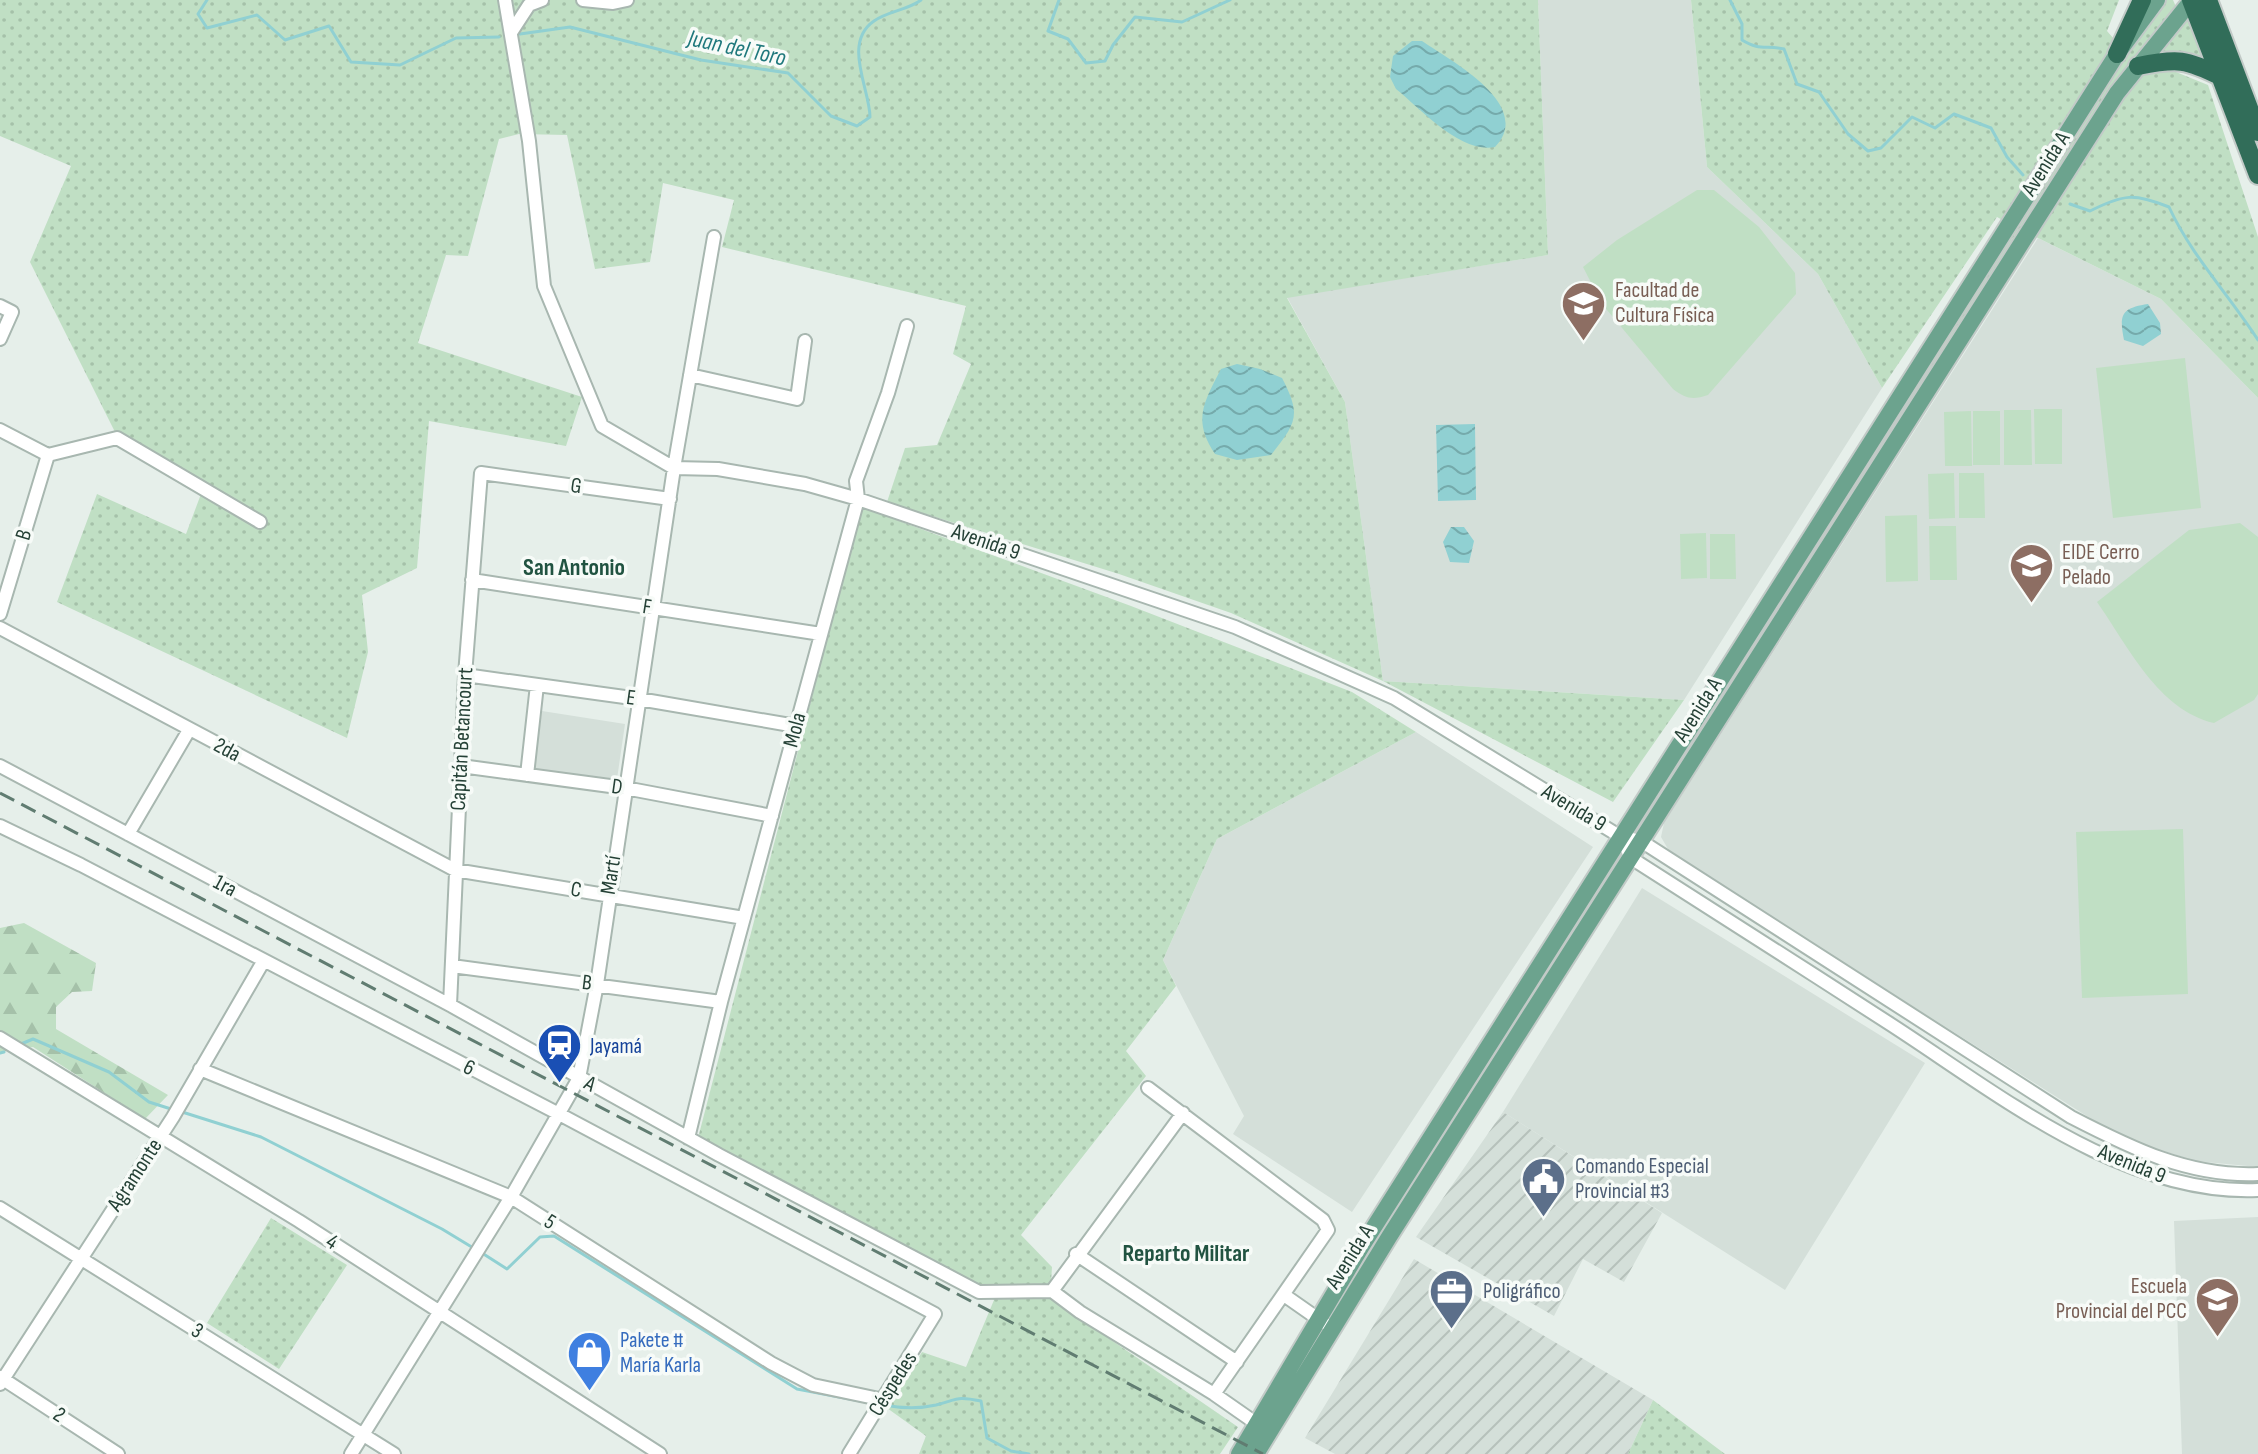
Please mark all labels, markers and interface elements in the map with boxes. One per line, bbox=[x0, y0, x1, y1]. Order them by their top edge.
water label: Juan del Toro bbox=[683, 23, 789, 73]
street label: Avenida A bbox=[2015, 127, 2076, 202]
place label: Facultad de Cultura Física bbox=[1615, 277, 1714, 329]
school or university icon: Facultad de Cultura Física bbox=[1560, 279, 1608, 342]
street label: G bbox=[569, 472, 583, 500]
street label: Avenida 9 bbox=[947, 517, 1024, 566]
street label: B bbox=[10, 526, 38, 544]
place label: EIDE Cerro Pelado bbox=[2062, 539, 2140, 591]
school or university icon: EIDE Cerro Pelado bbox=[2007, 541, 2055, 604]
district label: San Antonio bbox=[523, 553, 625, 582]
street label: F bbox=[641, 593, 653, 621]
street label: Capitán Betancourt bbox=[445, 666, 479, 811]
street label: Avenida A bbox=[1667, 673, 1728, 748]
street label: E bbox=[625, 684, 637, 712]
street label: Mola bbox=[777, 710, 813, 750]
street label: 2da bbox=[209, 732, 245, 768]
street label: D bbox=[610, 773, 624, 801]
street label: Avenida 9 bbox=[1536, 778, 1611, 838]
street label: Martí bbox=[595, 853, 628, 896]
street label: 1ra bbox=[209, 869, 241, 903]
street label: C bbox=[569, 876, 583, 904]
street label: B bbox=[580, 969, 594, 997]
station icon: Jayamá bbox=[535, 1022, 583, 1085]
place label: Jayamá bbox=[589, 1033, 642, 1060]
street label: 6 bbox=[459, 1054, 479, 1082]
street label: A bbox=[578, 1069, 601, 1098]
street label: Agramonte bbox=[101, 1134, 168, 1217]
street label: Avenida 9 bbox=[2093, 1138, 2170, 1190]
place label: Comando Especial Provincial #3 bbox=[1575, 1153, 1709, 1205]
public building icon: Comando Especial Provincial #3 bbox=[1520, 1155, 1568, 1218]
street label: 5 bbox=[539, 1208, 561, 1236]
street label: Avenida A bbox=[1319, 1220, 1380, 1295]
street label: 4 bbox=[321, 1228, 343, 1256]
district label: Reparto Militar bbox=[1123, 1239, 1250, 1268]
office icon: Poligráfico bbox=[1428, 1267, 1476, 1330]
place label: Escuela Provincial del PCC bbox=[2056, 1273, 2187, 1325]
school or university icon: Escuela Provincial del PCC bbox=[2194, 1275, 2242, 1338]
place label: Poligráfico bbox=[1483, 1278, 1561, 1305]
street label: 3 bbox=[186, 1317, 208, 1345]
place label: Pakete # María Karla bbox=[620, 1327, 701, 1379]
shop icon: Pakete # María Karla bbox=[565, 1329, 613, 1392]
street label: Céspedes bbox=[863, 1347, 923, 1421]
street label: 2 bbox=[48, 1401, 70, 1429]

